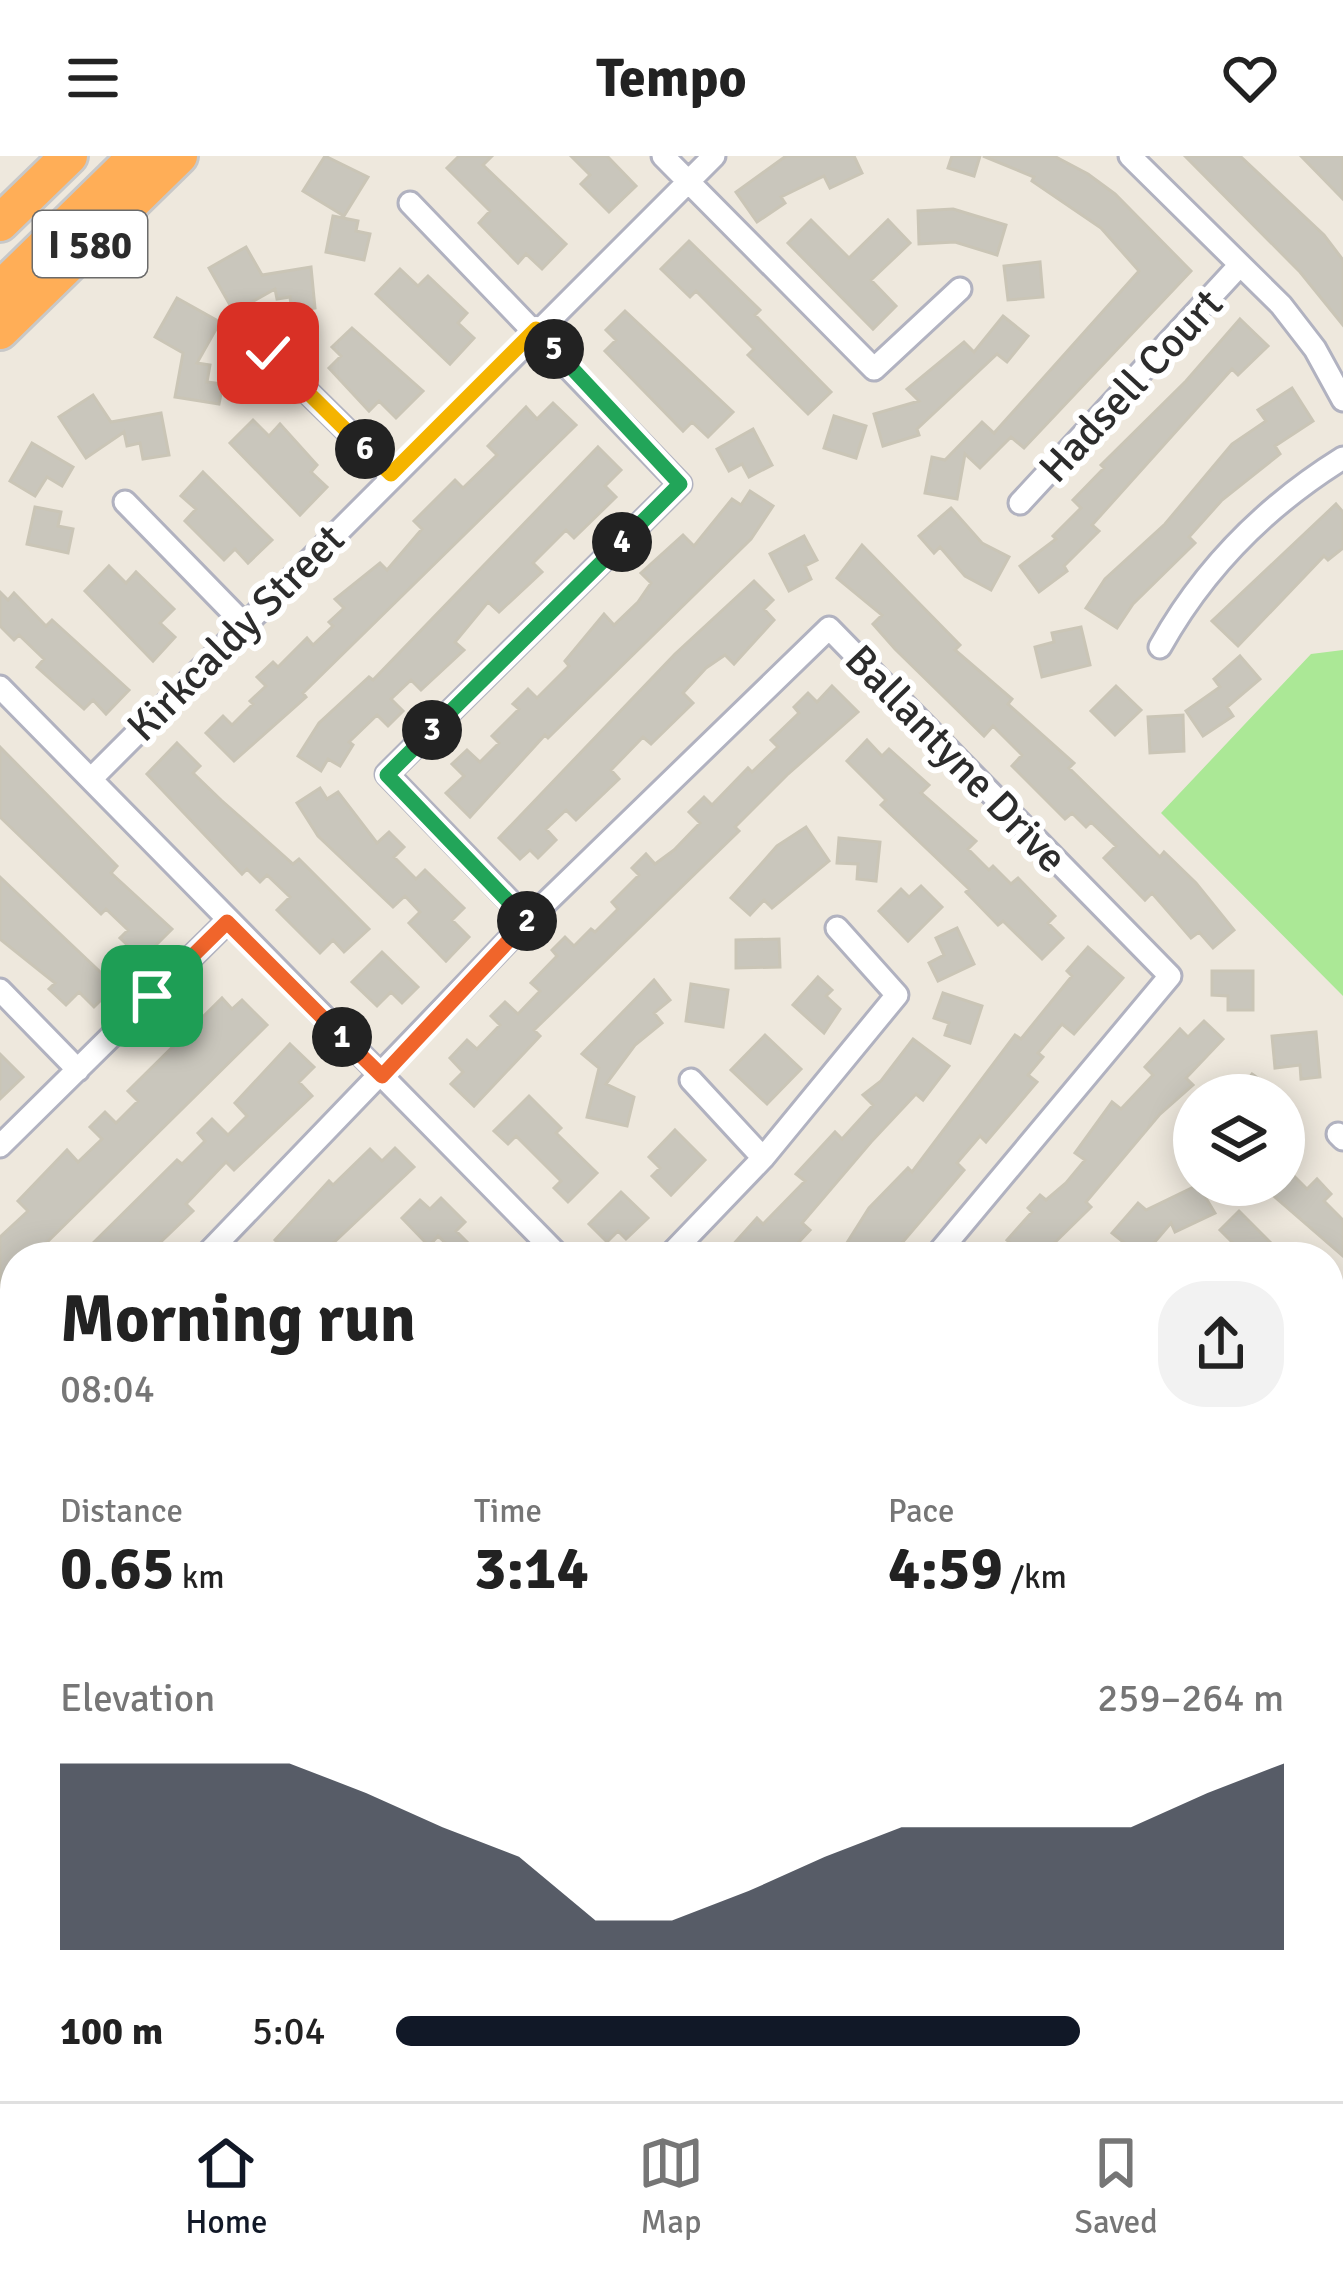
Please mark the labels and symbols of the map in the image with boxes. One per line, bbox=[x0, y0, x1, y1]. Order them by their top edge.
road number: I 580 bbox=[33, 211, 147, 277]
street label: Hadsell Court bbox=[1029, 279, 1233, 493]
pin bbox=[217, 302, 319, 404]
pin: 5 bbox=[524, 319, 584, 379]
pin: 6 bbox=[335, 419, 395, 479]
pin: 4 bbox=[592, 512, 652, 572]
street label: Kirkcaldy Street bbox=[117, 514, 355, 752]
street label: Ballantyne Drive bbox=[834, 635, 1077, 884]
pin: 3 bbox=[402, 700, 462, 760]
pin: 2 bbox=[497, 891, 557, 951]
pin bbox=[101, 945, 203, 1047]
pin: 1 bbox=[312, 1007, 372, 1067]

